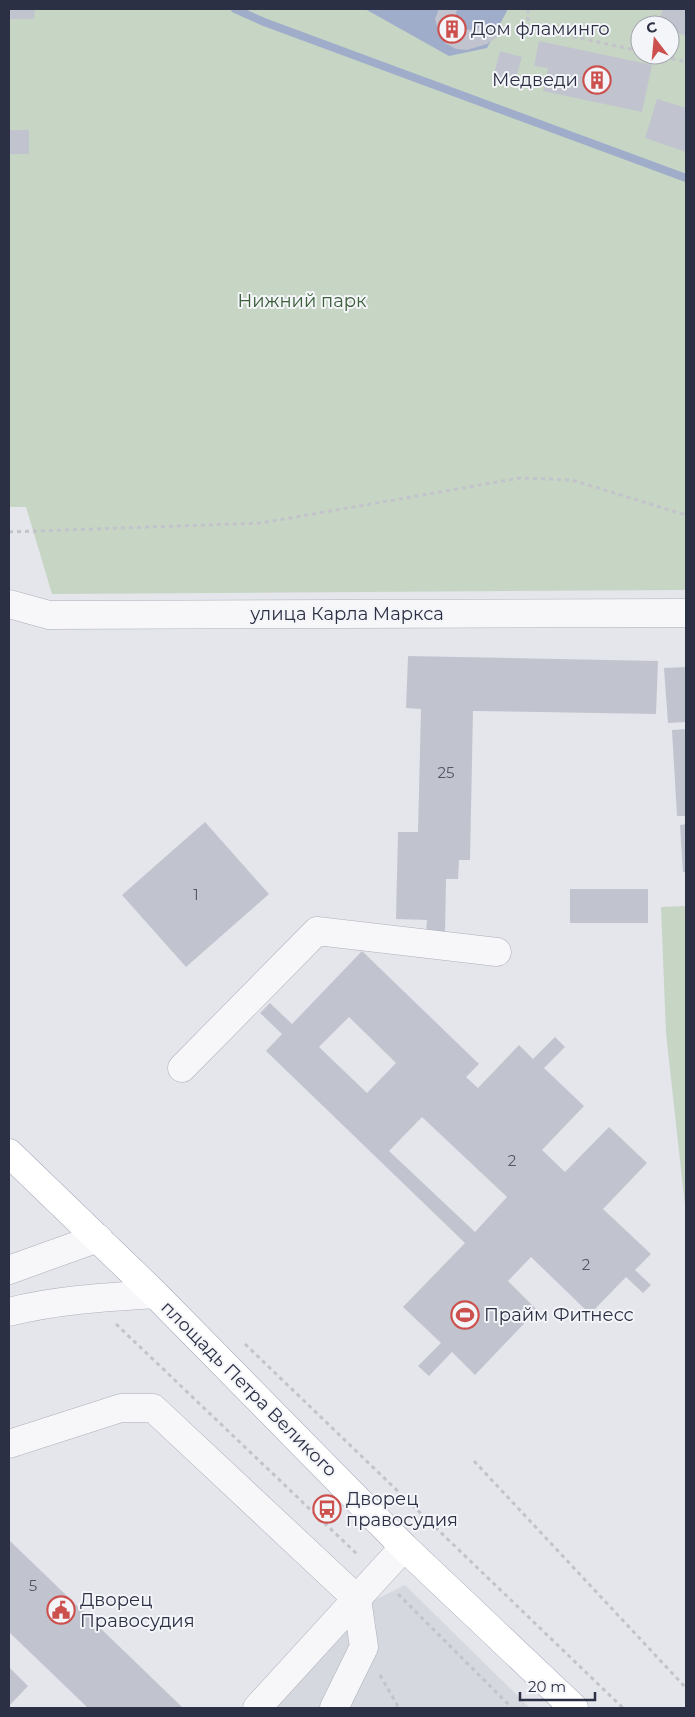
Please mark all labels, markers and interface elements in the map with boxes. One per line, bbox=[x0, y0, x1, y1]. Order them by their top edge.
building icon: Дом фламинго bbox=[437, 14, 467, 44]
north arrow bbox=[630, 15, 680, 65]
text: С bbox=[644, 17, 659, 38]
place label: Дом фламинго bbox=[471, 18, 610, 40]
building icon: Медведи bbox=[582, 65, 612, 95]
place label: Медведи bbox=[492, 69, 578, 91]
park label: Нижний парк bbox=[237, 290, 367, 312]
street label: улица Карла Маркса bbox=[249, 603, 444, 625]
house number: 25 bbox=[437, 763, 455, 782]
house number: 1 bbox=[193, 885, 199, 904]
house number: 2 bbox=[508, 1151, 516, 1170]
house number: 2 bbox=[582, 1255, 590, 1274]
street label: площадь Петра Великого bbox=[156, 1296, 342, 1482]
sports icon: Прайм Фитнесс bbox=[450, 1300, 480, 1330]
place label: Прайм Фитнесс bbox=[484, 1304, 634, 1326]
place label: Дворец правосудия bbox=[346, 1488, 458, 1531]
bus stop icon: Дворец правосудия bbox=[312, 1494, 342, 1524]
house number: 5 bbox=[29, 1576, 37, 1595]
place label: Дворец Правосудия bbox=[80, 1589, 195, 1632]
public building icon: Дворец Правосудия bbox=[46, 1595, 76, 1625]
scale bar bbox=[520, 1670, 595, 1702]
text: 20 m bbox=[528, 1677, 566, 1696]

